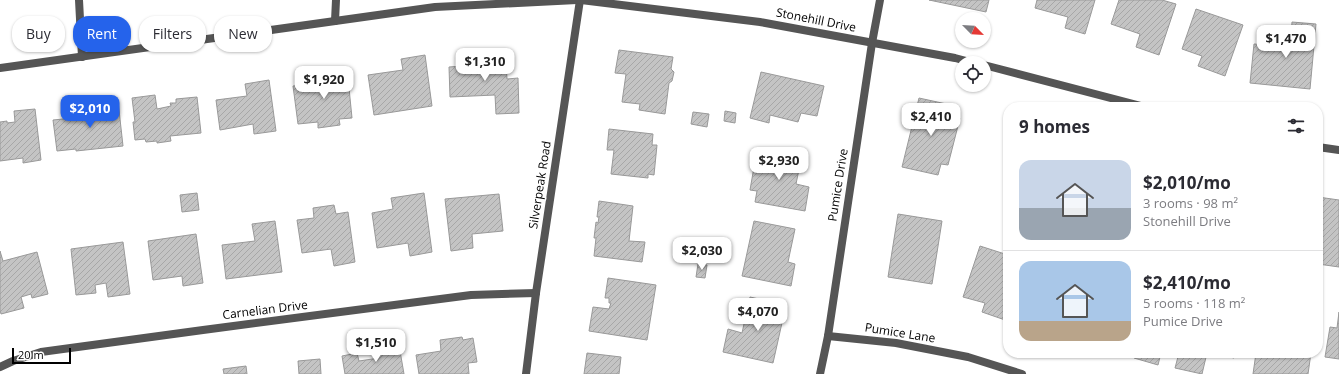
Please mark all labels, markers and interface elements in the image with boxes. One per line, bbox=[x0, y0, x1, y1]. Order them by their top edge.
street label: Stonehill Drive bbox=[775, 3, 858, 36]
north arrow bbox=[955, 12, 991, 48]
map controls bbox=[955, 12, 991, 92]
chip: Buy bbox=[12, 16, 65, 52]
chip: Rent bbox=[73, 16, 131, 52]
chip: Filters bbox=[139, 16, 206, 52]
chip: New bbox=[214, 16, 272, 52]
pin: $1,470 bbox=[1253, 25, 1319, 59]
text: $1,470 bbox=[1266, 29, 1306, 47]
pin: $1,310 bbox=[452, 48, 518, 82]
text: $1,310 bbox=[465, 52, 505, 70]
button: locate bbox=[955, 56, 991, 92]
pin: $1,920 bbox=[291, 66, 357, 100]
text: $1,920 bbox=[304, 70, 344, 88]
pin: $2,010 bbox=[57, 95, 123, 129]
text: $2,010 bbox=[70, 99, 110, 117]
pin: $2,410 bbox=[898, 103, 964, 137]
text: $2,410 bbox=[911, 107, 951, 125]
text: 9 homes bbox=[1019, 115, 1090, 138]
icon: filters bbox=[1285, 115, 1307, 137]
street label: Silverpeak Road bbox=[524, 140, 555, 230]
pin: $2,930 bbox=[746, 147, 812, 181]
street label: Pumice Drive bbox=[823, 147, 852, 223]
text: $2,930 bbox=[759, 151, 799, 169]
text: $2,010/mo bbox=[1143, 171, 1231, 194]
icon: home bbox=[1051, 176, 1099, 224]
text: 3 rooms · 98 m² bbox=[1143, 194, 1238, 212]
text: Stonehill Drive bbox=[1143, 212, 1231, 230]
pin: $2,030 bbox=[669, 237, 735, 271]
text: $2,030 bbox=[682, 241, 722, 259]
text: $2,410/mo bbox=[1143, 271, 1231, 294]
icon: home bbox=[1051, 277, 1099, 325]
text: 5 rooms · 118 m² bbox=[1143, 294, 1245, 312]
street label: Carnelian Drive bbox=[221, 296, 309, 323]
pin: $4,070 bbox=[725, 298, 791, 332]
text: $4,070 bbox=[738, 302, 778, 320]
text: Pumice Drive bbox=[1143, 312, 1223, 330]
street label: Pumice Lane bbox=[864, 319, 937, 347]
pin: $1,510 bbox=[343, 329, 409, 363]
text: $1,510 bbox=[356, 333, 396, 351]
scale bar bbox=[12, 346, 71, 365]
text: 20 m bbox=[18, 347, 44, 362]

